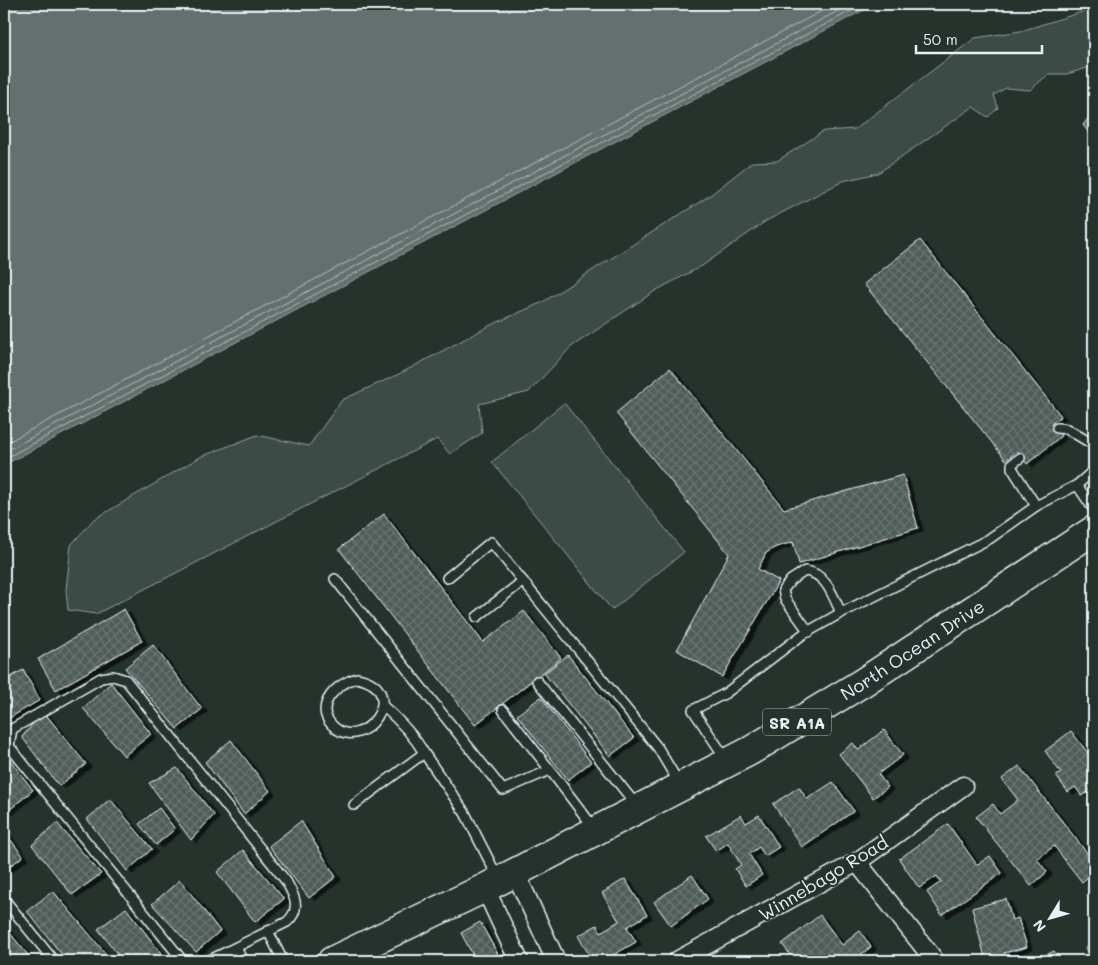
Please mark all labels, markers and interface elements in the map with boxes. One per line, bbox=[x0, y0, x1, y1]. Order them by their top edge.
scale bar bbox=[916, 22, 1042, 54]
text: 50 m bbox=[923, 29, 958, 49]
street label: North Ocean Drive bbox=[836, 594, 989, 706]
road number: SR A1A bbox=[763, 709, 831, 736]
street label: Winnebago Road bbox=[754, 830, 892, 926]
north arrow bbox=[1026, 892, 1076, 942]
text: N bbox=[1028, 916, 1050, 936]

